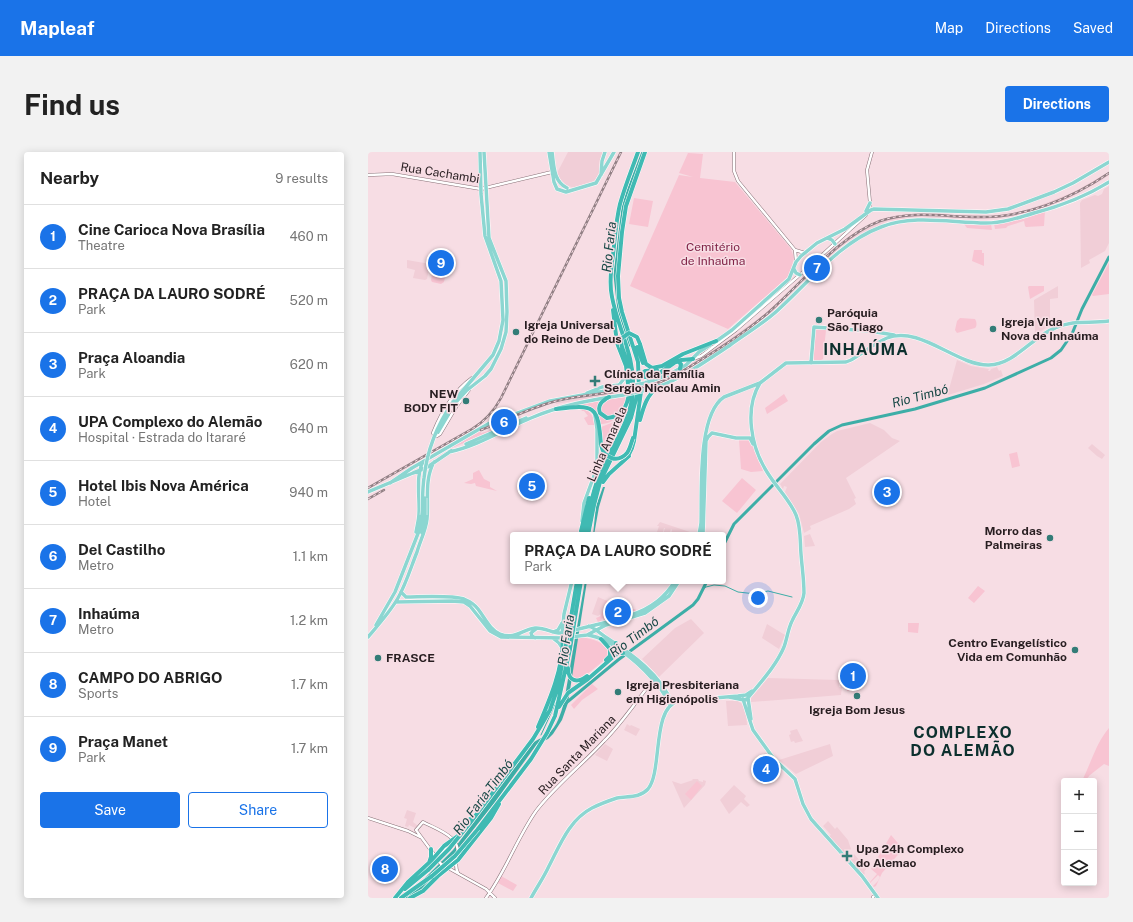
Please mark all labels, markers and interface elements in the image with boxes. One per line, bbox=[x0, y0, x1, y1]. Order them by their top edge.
text: Mapleaf bbox=[20, 17, 94, 39]
text: Map bbox=[935, 20, 963, 36]
text: Directions bbox=[985, 20, 1051, 36]
text: Saved bbox=[1073, 20, 1113, 36]
button: Directions bbox=[1005, 86, 1109, 122]
text: Find us bbox=[24, 88, 120, 121]
street label: Rua Cachambi bbox=[399, 160, 481, 186]
text: Nearby bbox=[40, 168, 99, 188]
text: 9 results bbox=[275, 171, 328, 186]
text: Cine Carioca Nova Brasília bbox=[78, 221, 265, 238]
water label: Rio Faria bbox=[599, 221, 619, 273]
text: 1 bbox=[50, 229, 56, 244]
text: 460 m bbox=[289, 229, 328, 244]
text: Theatre bbox=[78, 238, 125, 253]
park label: Cemitério de Inhaúma bbox=[681, 240, 745, 268]
pin: 9 bbox=[428, 248, 454, 278]
pin: 7 bbox=[804, 253, 830, 283]
text: PRAÇA DA LAURO SODRÉ bbox=[78, 285, 266, 302]
text: 2 bbox=[49, 293, 57, 308]
text: 520 m bbox=[290, 293, 328, 308]
text: Park bbox=[78, 302, 106, 317]
place label: Paróquia São Tiago bbox=[827, 306, 883, 334]
marker: Paróquia São Tiago bbox=[814, 315, 824, 325]
place label: Igreja Vida Nova de Inhaúma bbox=[1001, 315, 1099, 343]
place label: Igreja Universal do Reino de Deus bbox=[524, 318, 622, 346]
marker: Igreja Vida Nova de Inhaúma bbox=[988, 324, 998, 334]
marker: Igreja Universal do Reino de Deus bbox=[511, 327, 521, 337]
district label: INHAÚMA bbox=[823, 339, 909, 359]
text: Praça Aloandia bbox=[78, 349, 185, 366]
text: 3 bbox=[49, 357, 57, 372]
text: 620 m bbox=[290, 357, 328, 372]
text: Park bbox=[78, 366, 106, 381]
place label: Clínica da Família Sergio Nicolau Amin bbox=[604, 367, 721, 395]
marker: Clínica da Família Sergio Nicolau Amin bbox=[589, 375, 601, 387]
water label: Rio Timbó bbox=[890, 381, 950, 411]
place label: NEW BODY FIT bbox=[404, 387, 459, 415]
marker: NEW BODY FIT bbox=[461, 396, 471, 406]
street label: Linha Amarela bbox=[584, 404, 630, 484]
pin: 6 bbox=[491, 407, 517, 437]
text: UPA Complexo do Alemão bbox=[78, 413, 262, 430]
text: 4 bbox=[49, 421, 57, 436]
text: 640 m bbox=[289, 421, 328, 436]
text: Hospital · Estrada do Itararé bbox=[78, 430, 246, 445]
pin: 5 bbox=[519, 471, 545, 501]
text: Hotel Ibis Nova América bbox=[78, 477, 249, 494]
pin: 3 bbox=[874, 477, 900, 507]
text: 5 bbox=[49, 485, 57, 500]
text: 940 m bbox=[289, 485, 328, 500]
text: Hotel bbox=[78, 494, 111, 509]
place label: Morro das Palmeiras bbox=[985, 524, 1042, 552]
popup bbox=[510, 532, 726, 584]
marker: Morro das Palmeiras bbox=[1045, 533, 1055, 543]
text: Del Castilho bbox=[78, 541, 165, 558]
text: PRAÇA DA LAURO SODRÉ bbox=[524, 542, 712, 559]
text: 6 bbox=[49, 549, 57, 564]
text: 1.1 km bbox=[293, 549, 328, 564]
text: Metro bbox=[78, 558, 114, 573]
text: Park bbox=[524, 559, 552, 574]
your location bbox=[748, 588, 768, 608]
pin: 2 bbox=[605, 597, 631, 627]
text: Inhaúma bbox=[78, 605, 140, 622]
text: 7 bbox=[49, 613, 57, 628]
text: 1.2 km bbox=[290, 613, 328, 628]
water label: Rio Faria bbox=[555, 614, 577, 666]
water label: Rio Timbó bbox=[606, 614, 662, 660]
text: Metro bbox=[78, 622, 114, 637]
place label: Centro Evangelístico Vida em Comunhão bbox=[948, 636, 1067, 664]
marker: Centro Evangelístico Vida em Comunhão bbox=[1070, 645, 1080, 655]
place label: FRASCE bbox=[386, 651, 435, 665]
marker: FRASCE bbox=[373, 653, 383, 663]
pin: 1 bbox=[840, 661, 866, 691]
text: CAMPO DO ABRIGO bbox=[78, 669, 223, 686]
text: 8 bbox=[49, 677, 57, 692]
text: 1.7 km bbox=[291, 677, 328, 692]
place label: Igreja Presbiteriana em Higienópolis bbox=[626, 678, 739, 706]
text: Sports bbox=[78, 686, 118, 701]
marker: Igreja Presbiteriana em Higienópolis bbox=[613, 687, 623, 697]
marker: Igreja Bom Jesus bbox=[852, 691, 862, 701]
place label: Igreja Bom Jesus bbox=[809, 703, 905, 717]
street label: Rua Santa Mariana bbox=[535, 712, 619, 798]
district label: COMPLEXO DO ALEMÃO bbox=[910, 723, 1016, 760]
text: Praça Manet bbox=[78, 733, 168, 750]
text: 9 bbox=[49, 741, 57, 756]
text: 1.7 km bbox=[291, 741, 328, 756]
text: Park bbox=[78, 750, 106, 765]
pin: 4 bbox=[753, 754, 779, 784]
water label: Rio Faria-Timbó bbox=[450, 757, 516, 837]
map controls bbox=[1061, 778, 1097, 886]
button: + bbox=[1061, 778, 1097, 814]
button: Save bbox=[40, 792, 180, 828]
button: Share bbox=[188, 792, 328, 828]
button: − bbox=[1061, 814, 1097, 850]
place label: Upa 24h Complexo do Alemao bbox=[856, 842, 964, 870]
marker: Upa 24h Complexo do Alemao bbox=[841, 850, 853, 862]
button: layers bbox=[1061, 850, 1097, 886]
pin: 8 bbox=[372, 854, 398, 884]

